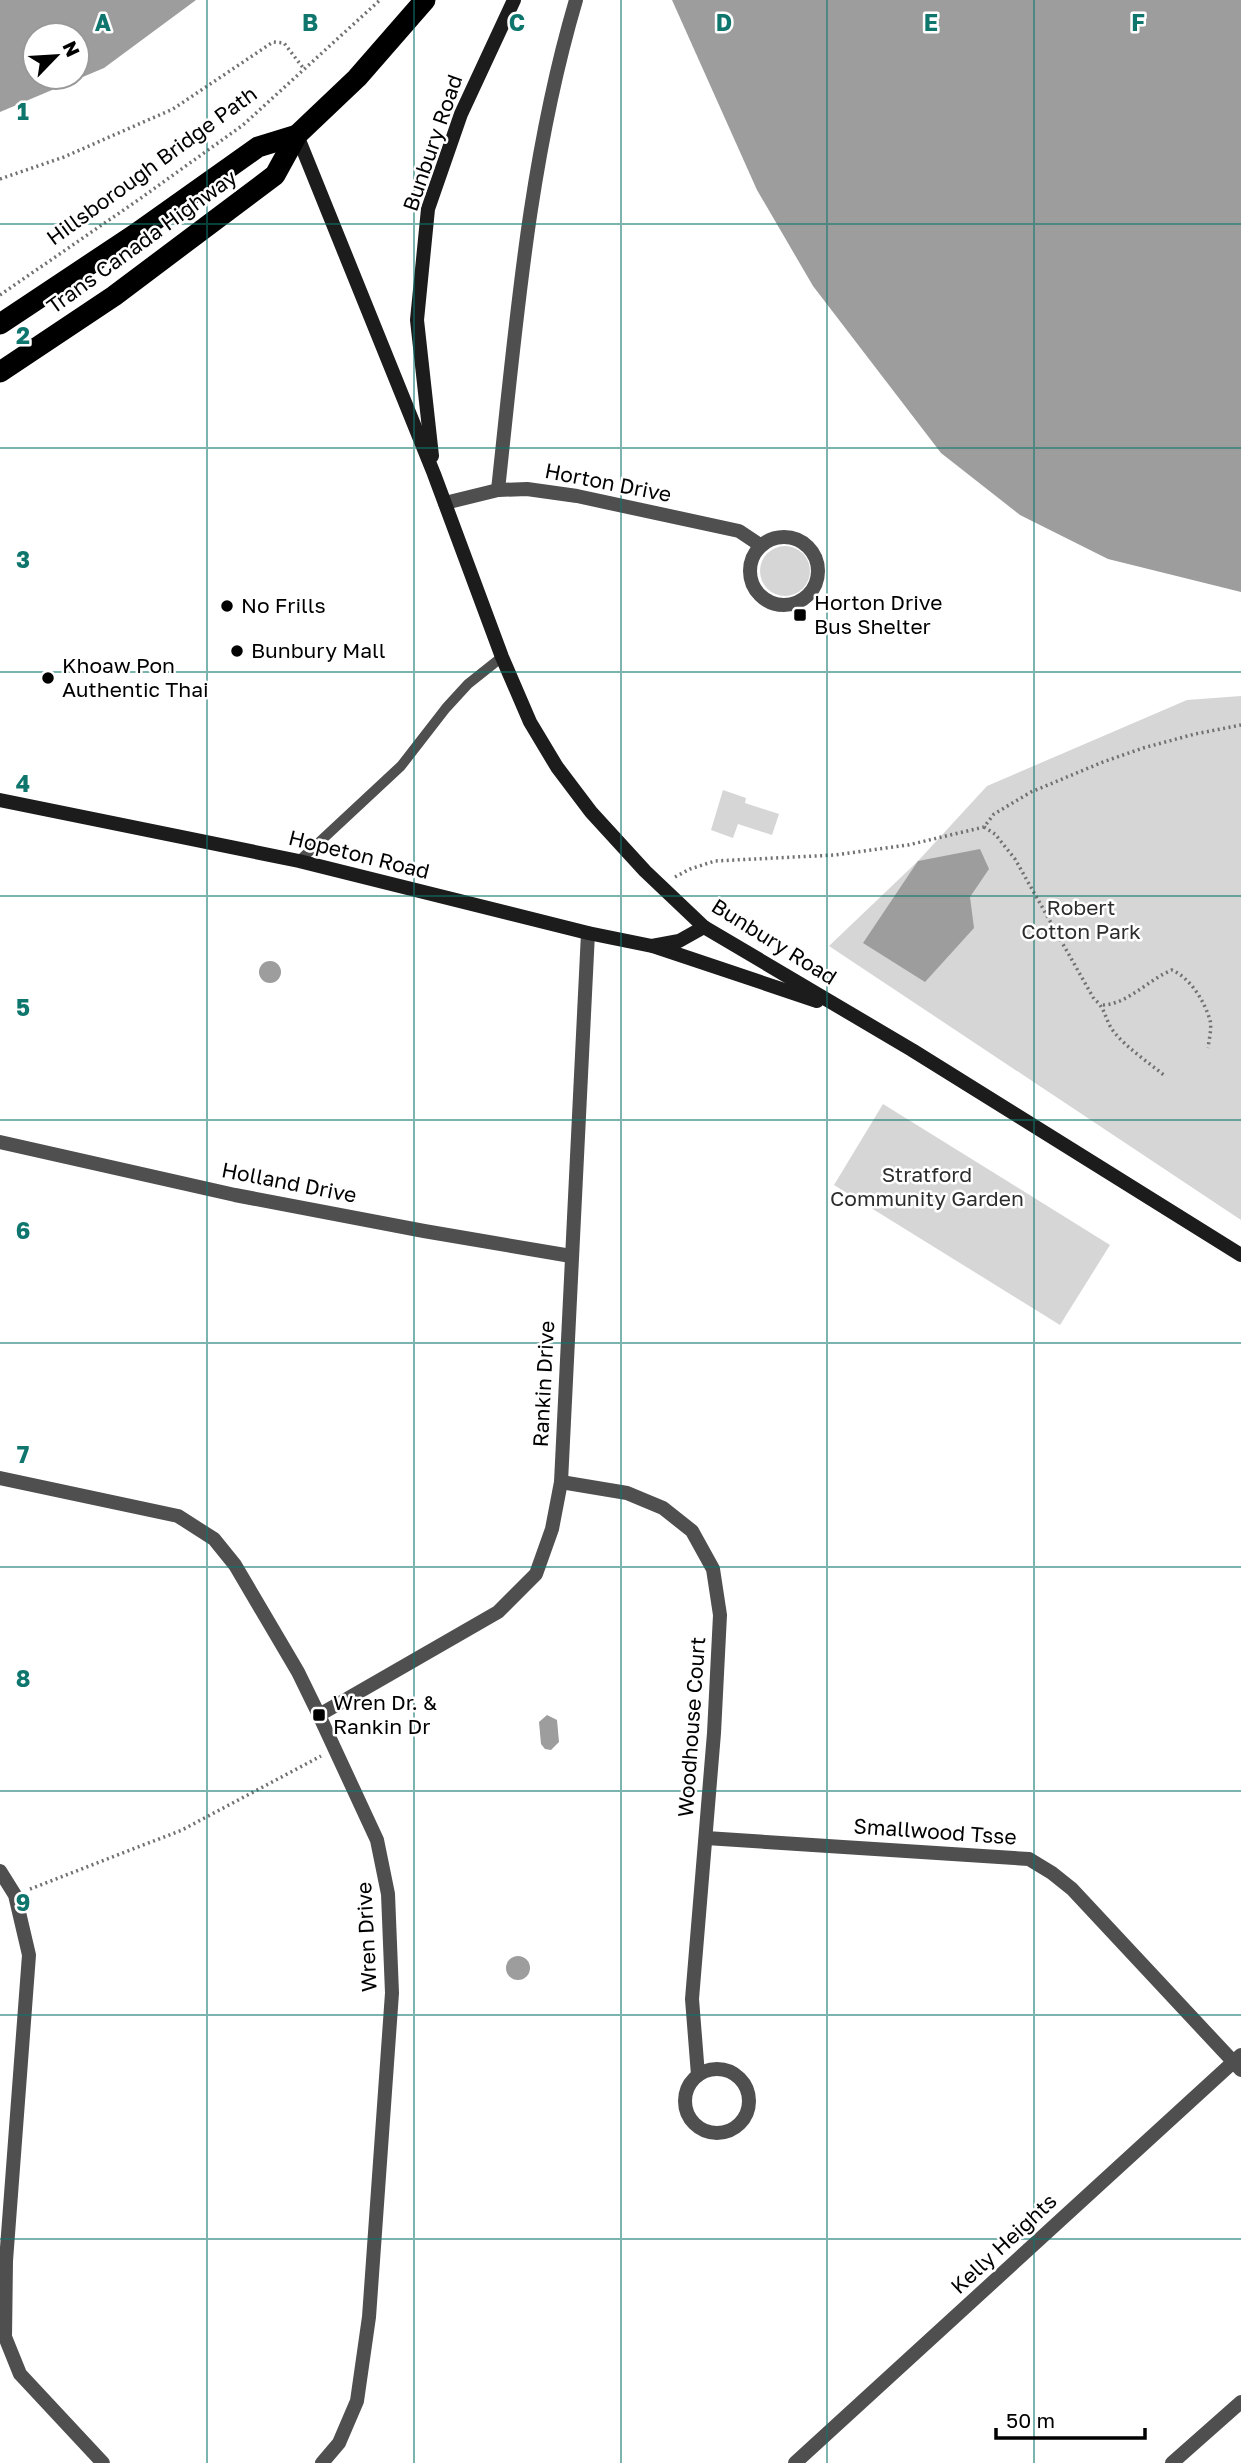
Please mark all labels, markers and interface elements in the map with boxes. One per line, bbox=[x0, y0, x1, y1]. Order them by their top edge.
text: A bbox=[95, 8, 112, 36]
text: B bbox=[302, 8, 318, 36]
text: C bbox=[509, 8, 525, 36]
text: D bbox=[716, 8, 732, 36]
text: E bbox=[924, 8, 938, 36]
text: F bbox=[1131, 8, 1145, 36]
north arrow bbox=[21, 21, 91, 91]
text: N bbox=[58, 37, 85, 60]
street label: Bunbury Road bbox=[397, 71, 468, 214]
street label: Hillsborough Bridge Path bbox=[41, 80, 262, 250]
text: 1 bbox=[17, 97, 29, 125]
street label: Trans Canada Highway bbox=[41, 163, 242, 319]
text: 2 bbox=[16, 321, 30, 349]
street label: Horton Drive bbox=[543, 457, 674, 507]
text: 3 bbox=[16, 545, 30, 573]
place label: Horton Drive Bus Shelter bbox=[814, 589, 942, 639]
place label: No Frills bbox=[241, 592, 326, 618]
marker: No Frills bbox=[219, 598, 235, 614]
marker: Horton Drive Bus Shelter bbox=[792, 607, 808, 623]
place label: Bunbury Mall bbox=[251, 637, 386, 663]
marker: Bunbury Mall bbox=[229, 643, 245, 659]
place label: Khoaw Pon Authentic Thai bbox=[62, 652, 209, 702]
marker: Khoaw Pon Authentic Thai bbox=[40, 670, 56, 686]
text: 4 bbox=[16, 769, 30, 797]
street label: Hopeton Road bbox=[286, 824, 432, 884]
street label: Bunbury Road bbox=[707, 892, 842, 990]
park label: Robert Cotton Park bbox=[1021, 894, 1141, 944]
text: 5 bbox=[16, 993, 30, 1021]
street label: Holland Drive bbox=[219, 1156, 359, 1208]
park label: Stratford Community Garden bbox=[830, 1161, 1024, 1211]
text: 6 bbox=[16, 1216, 30, 1244]
street label: Rankin Drive bbox=[527, 1320, 559, 1448]
text: 7 bbox=[17, 1440, 29, 1468]
street label: Woodhouse Court bbox=[672, 1636, 710, 1818]
text: 8 bbox=[16, 1664, 30, 1692]
place label: Wren Dr. & Rankin Dr bbox=[333, 1689, 437, 1739]
marker: Wren Dr. & Rankin Dr bbox=[311, 1707, 327, 1723]
street label: Smallwood Tsse bbox=[853, 1812, 1018, 1850]
street label: Wren Drive bbox=[350, 1881, 382, 1993]
text: 9 bbox=[16, 1888, 30, 1916]
street label: Kelly Heights bbox=[945, 2188, 1062, 2299]
scale bar bbox=[996, 2396, 1145, 2440]
text: 50 m bbox=[1006, 2407, 1055, 2433]

